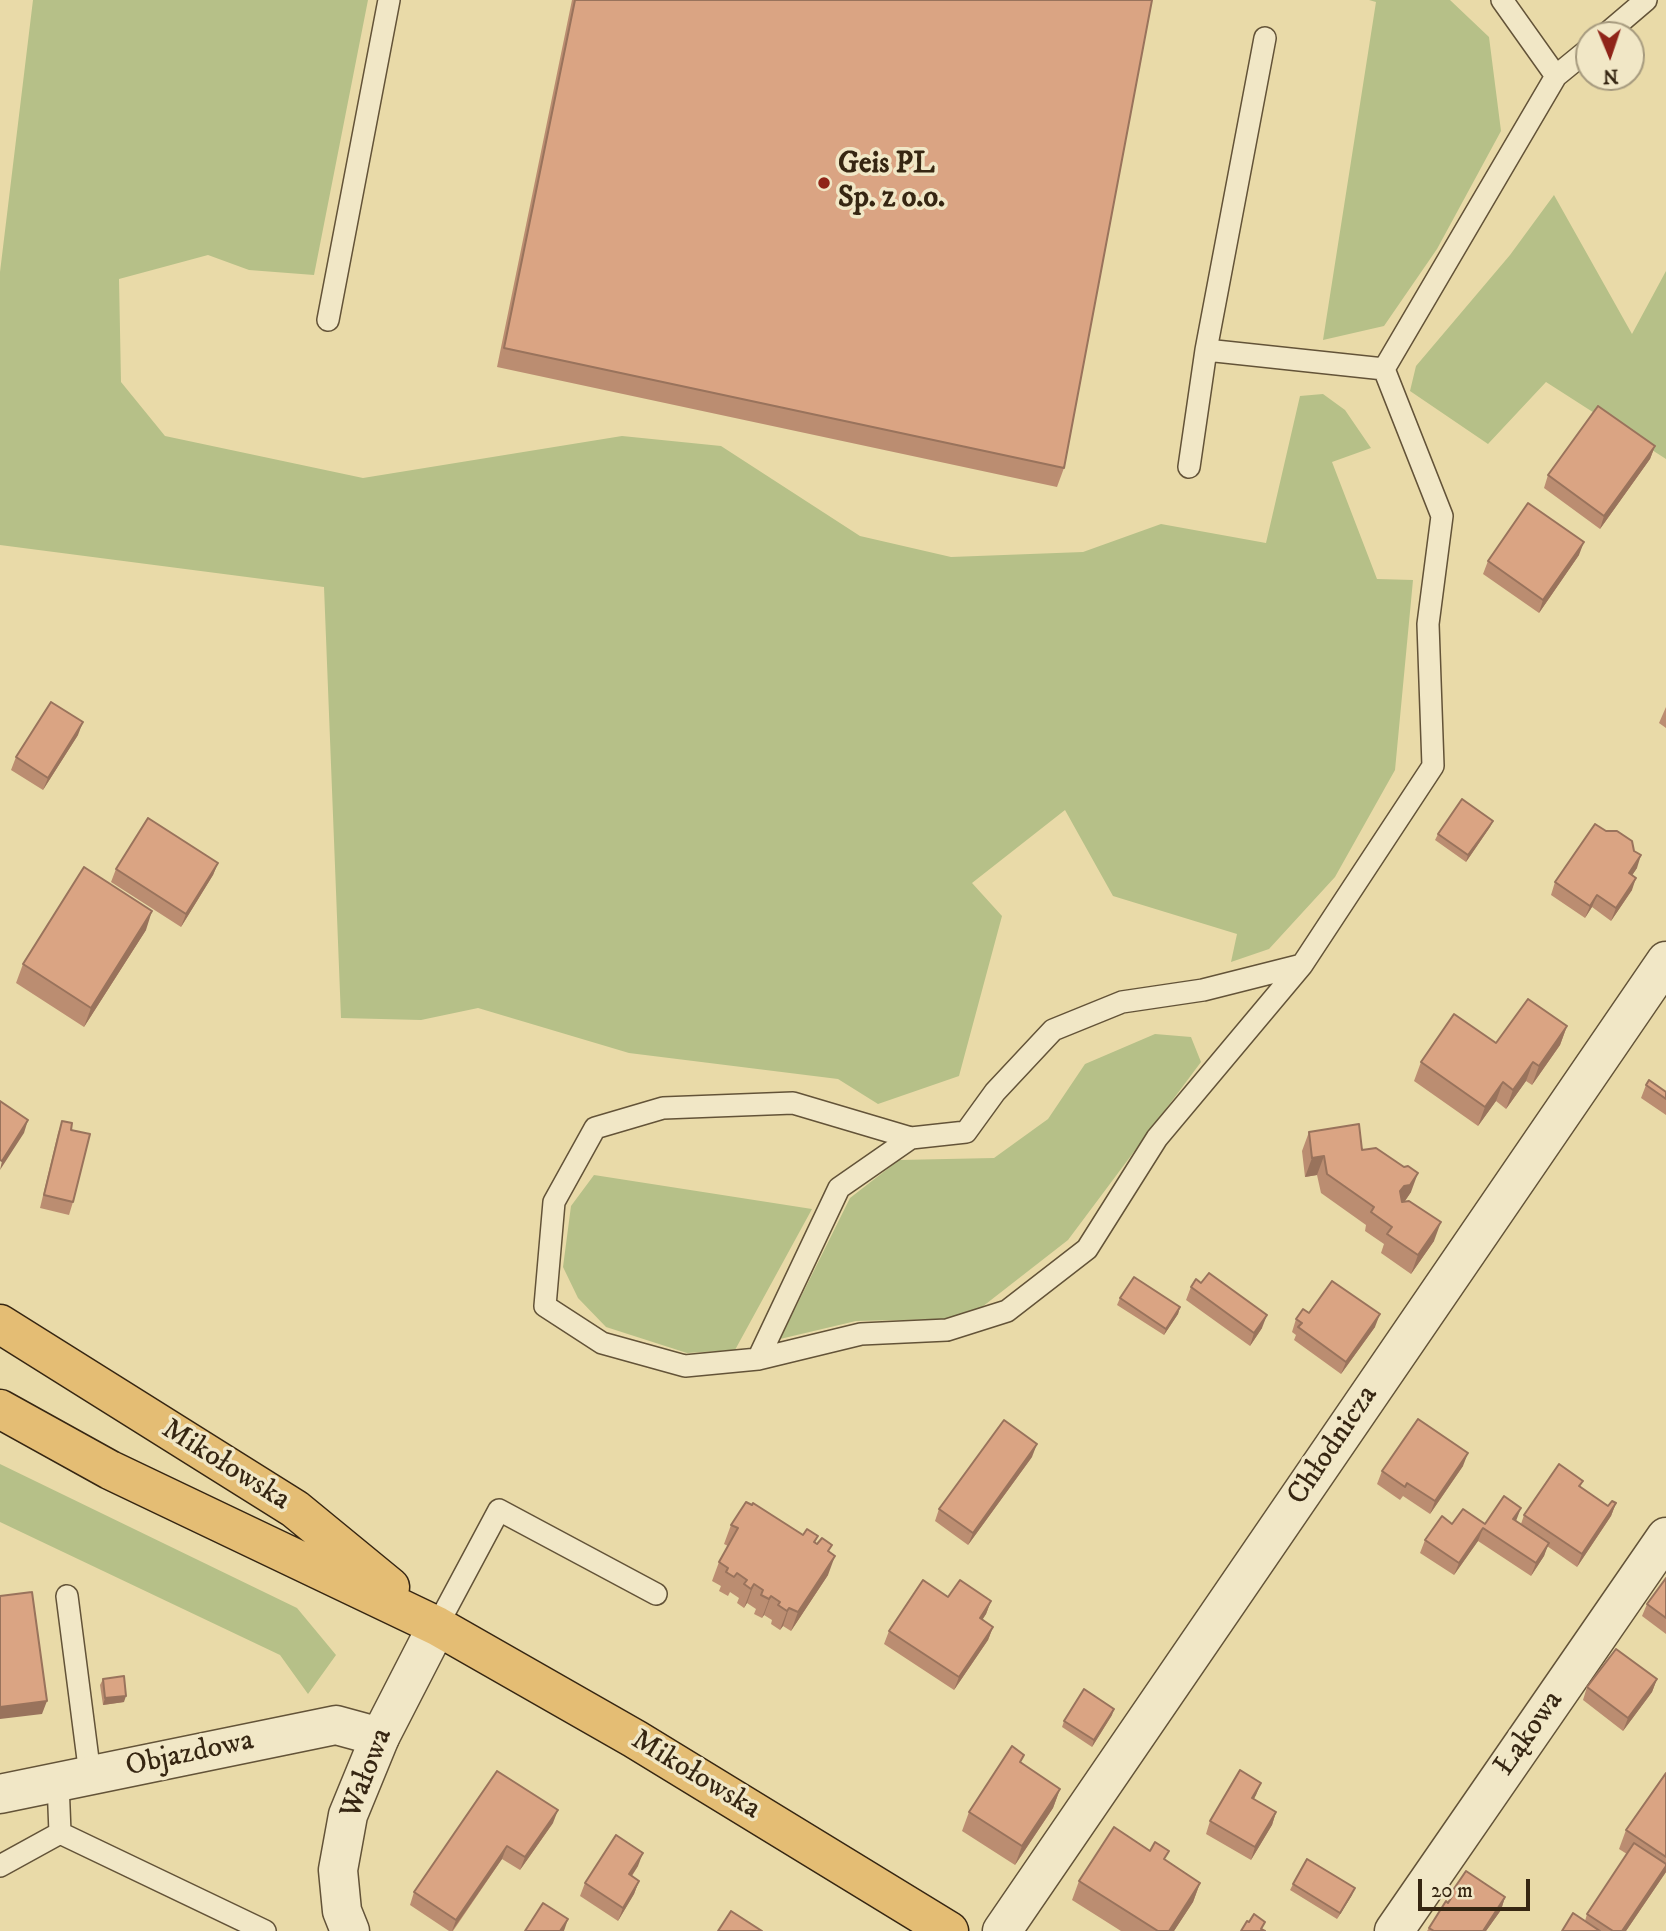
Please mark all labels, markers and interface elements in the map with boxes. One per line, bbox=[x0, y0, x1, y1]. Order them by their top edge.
north arrow bbox=[1575, 21, 1645, 91]
text: N bbox=[1602, 64, 1619, 87]
place label: Geis PL Sp. z o.o. bbox=[838, 148, 945, 218]
marker: Geis PL Sp. z o.o. bbox=[816, 175, 832, 191]
street label: Chłodnicza bbox=[1281, 1379, 1387, 1513]
street label: Mikołowska bbox=[154, 1412, 296, 1520]
street label: Łąkowa bbox=[1488, 1685, 1572, 1783]
street label: Mikołowska bbox=[624, 1723, 766, 1829]
street label: Objazdowa bbox=[123, 1724, 257, 1786]
street label: Wałowa bbox=[334, 1724, 402, 1824]
scale bar bbox=[1421, 1864, 1533, 1908]
text: 20 m bbox=[1431, 1878, 1473, 1904]

